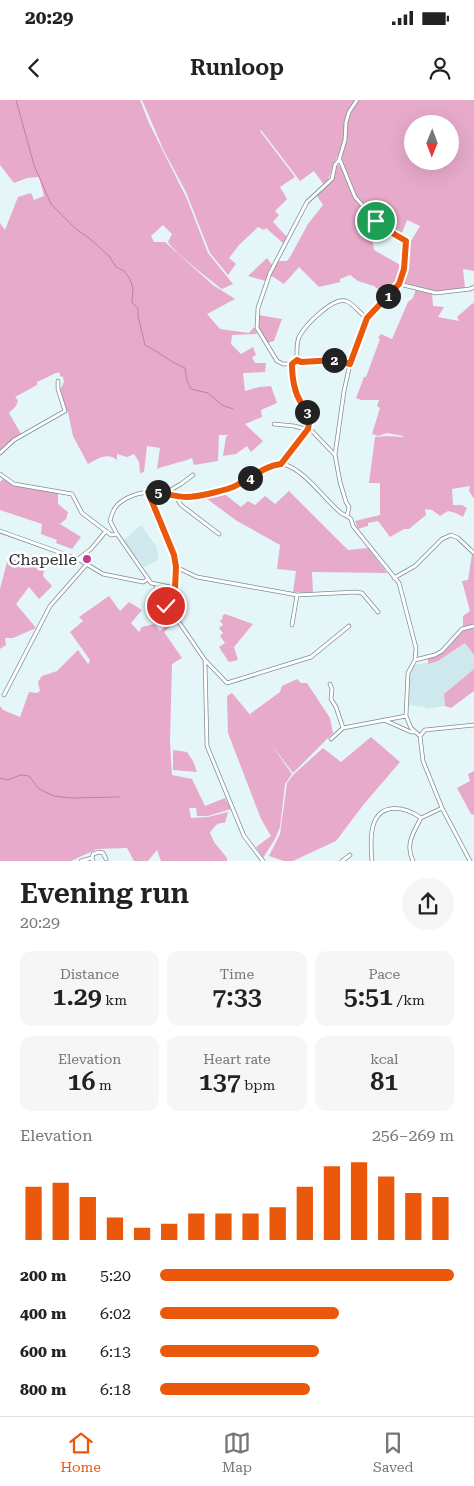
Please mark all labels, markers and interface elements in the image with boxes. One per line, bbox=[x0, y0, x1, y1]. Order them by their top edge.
text: 20:29 bbox=[25, 6, 74, 29]
icon: back bbox=[20, 54, 48, 82]
icon: person bbox=[426, 54, 454, 82]
text: Runloop bbox=[190, 55, 284, 80]
north arrow bbox=[404, 115, 459, 170]
map controls bbox=[404, 115, 459, 170]
pin bbox=[355, 200, 397, 242]
icon: arrive bbox=[362, 207, 390, 235]
pin: 1 bbox=[376, 284, 400, 308]
text: 1 bbox=[385, 288, 392, 304]
pin: 2 bbox=[322, 348, 346, 372]
text: 2 bbox=[331, 352, 338, 368]
pin: 3 bbox=[294, 400, 320, 424]
text: 3 bbox=[304, 404, 311, 420]
pin: 4 bbox=[238, 466, 262, 490]
text: 4 bbox=[247, 470, 254, 486]
pin: 5 bbox=[146, 480, 170, 504]
text: 5 bbox=[155, 484, 162, 500]
place label: Chapelle bbox=[9, 550, 77, 569]
marker: Chapelle bbox=[81, 553, 93, 565]
pin bbox=[145, 585, 187, 627]
icon: check bbox=[152, 592, 180, 620]
text: Evening run bbox=[20, 877, 189, 910]
button: share bbox=[402, 878, 454, 930]
text: 20:29 bbox=[20, 913, 60, 932]
text: Distance bbox=[60, 966, 119, 982]
text: Time bbox=[220, 966, 254, 982]
text: Pace bbox=[369, 966, 400, 982]
text: 1.29 bbox=[52, 982, 102, 1011]
text: 7:33 bbox=[212, 982, 262, 1011]
text: 5:51 bbox=[344, 982, 393, 1011]
text: km bbox=[102, 992, 127, 1008]
text: /km bbox=[393, 992, 425, 1008]
text: Elevation bbox=[58, 1051, 121, 1067]
text: Heart rate bbox=[203, 1051, 271, 1067]
text: kcal bbox=[370, 1051, 398, 1067]
text: 16 bbox=[68, 1067, 96, 1096]
text: 137 bbox=[199, 1067, 241, 1096]
text: 81 bbox=[370, 1067, 398, 1096]
text: m bbox=[96, 1077, 112, 1093]
text: bpm bbox=[241, 1077, 275, 1093]
text: Elevation bbox=[20, 1126, 93, 1145]
text: 256–269 m bbox=[372, 1126, 454, 1145]
text: 200 m bbox=[20, 1266, 66, 1285]
text: 5:20 bbox=[100, 1266, 131, 1285]
text: 400 m bbox=[20, 1304, 66, 1323]
text: 6:02 bbox=[100, 1304, 131, 1323]
text: 600 m bbox=[20, 1342, 66, 1361]
text: 6:13 bbox=[100, 1342, 131, 1361]
text: 800 m bbox=[20, 1380, 66, 1399]
text: 6:18 bbox=[100, 1380, 131, 1399]
tab: Home bbox=[60, 1429, 101, 1475]
tab: Map bbox=[222, 1429, 252, 1475]
tab: Saved bbox=[373, 1429, 414, 1475]

